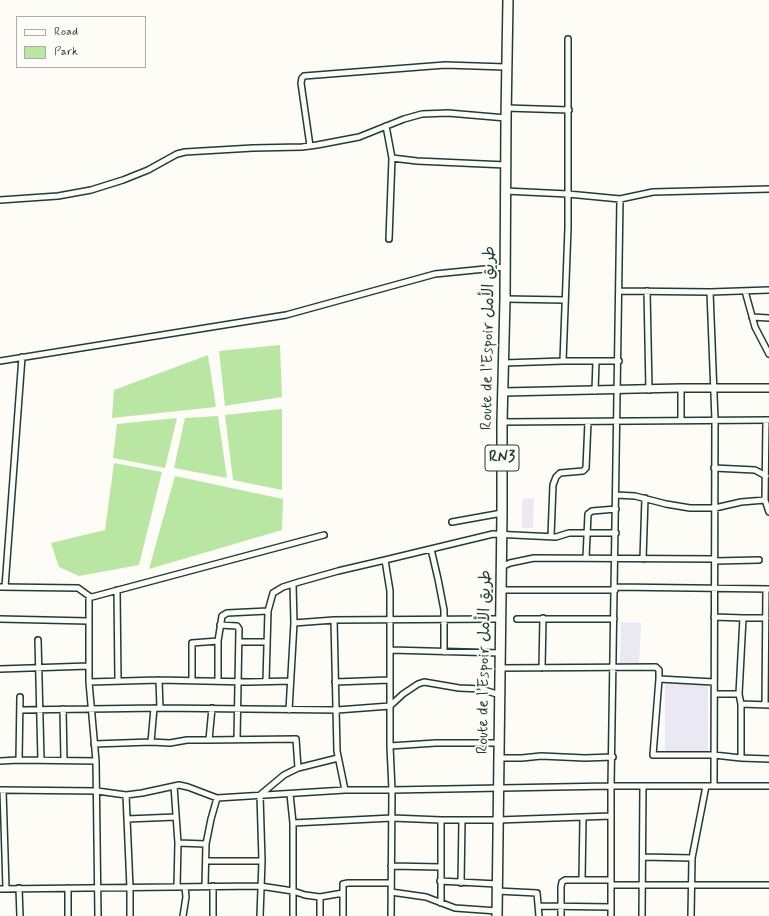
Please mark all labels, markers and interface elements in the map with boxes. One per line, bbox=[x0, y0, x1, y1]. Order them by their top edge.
legend bbox=[16, 16, 146, 68]
text: Road bbox=[54, 24, 78, 40]
text: Park bbox=[54, 44, 78, 60]
street label: Route de l’Espoir طريق الأمل bbox=[478, 246, 500, 430]
road number: RN3 bbox=[485, 445, 519, 471]
street label: Route de l’Espoir طريق الأمل bbox=[474, 570, 496, 754]

